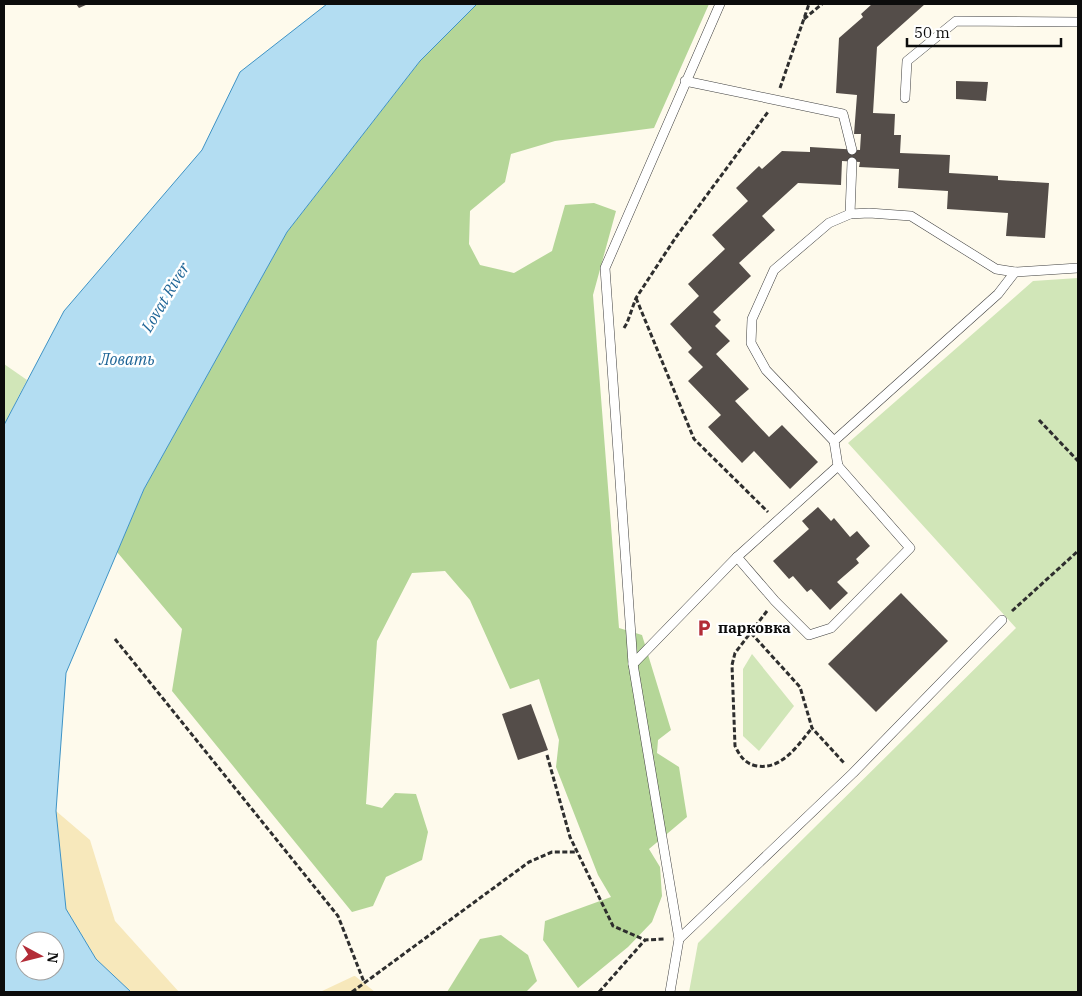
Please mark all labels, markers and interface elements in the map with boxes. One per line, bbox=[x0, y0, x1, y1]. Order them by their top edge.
scale bar bbox=[907, 15, 1061, 47]
text: 50 m bbox=[914, 23, 950, 42]
water label: Lovat River bbox=[136, 258, 194, 336]
water label: Ловать bbox=[98, 349, 155, 369]
parking icon: парковка bbox=[694, 618, 714, 638]
place label: парковка bbox=[718, 618, 791, 637]
north arrow bbox=[15, 931, 65, 981]
text: N bbox=[43, 951, 63, 964]

